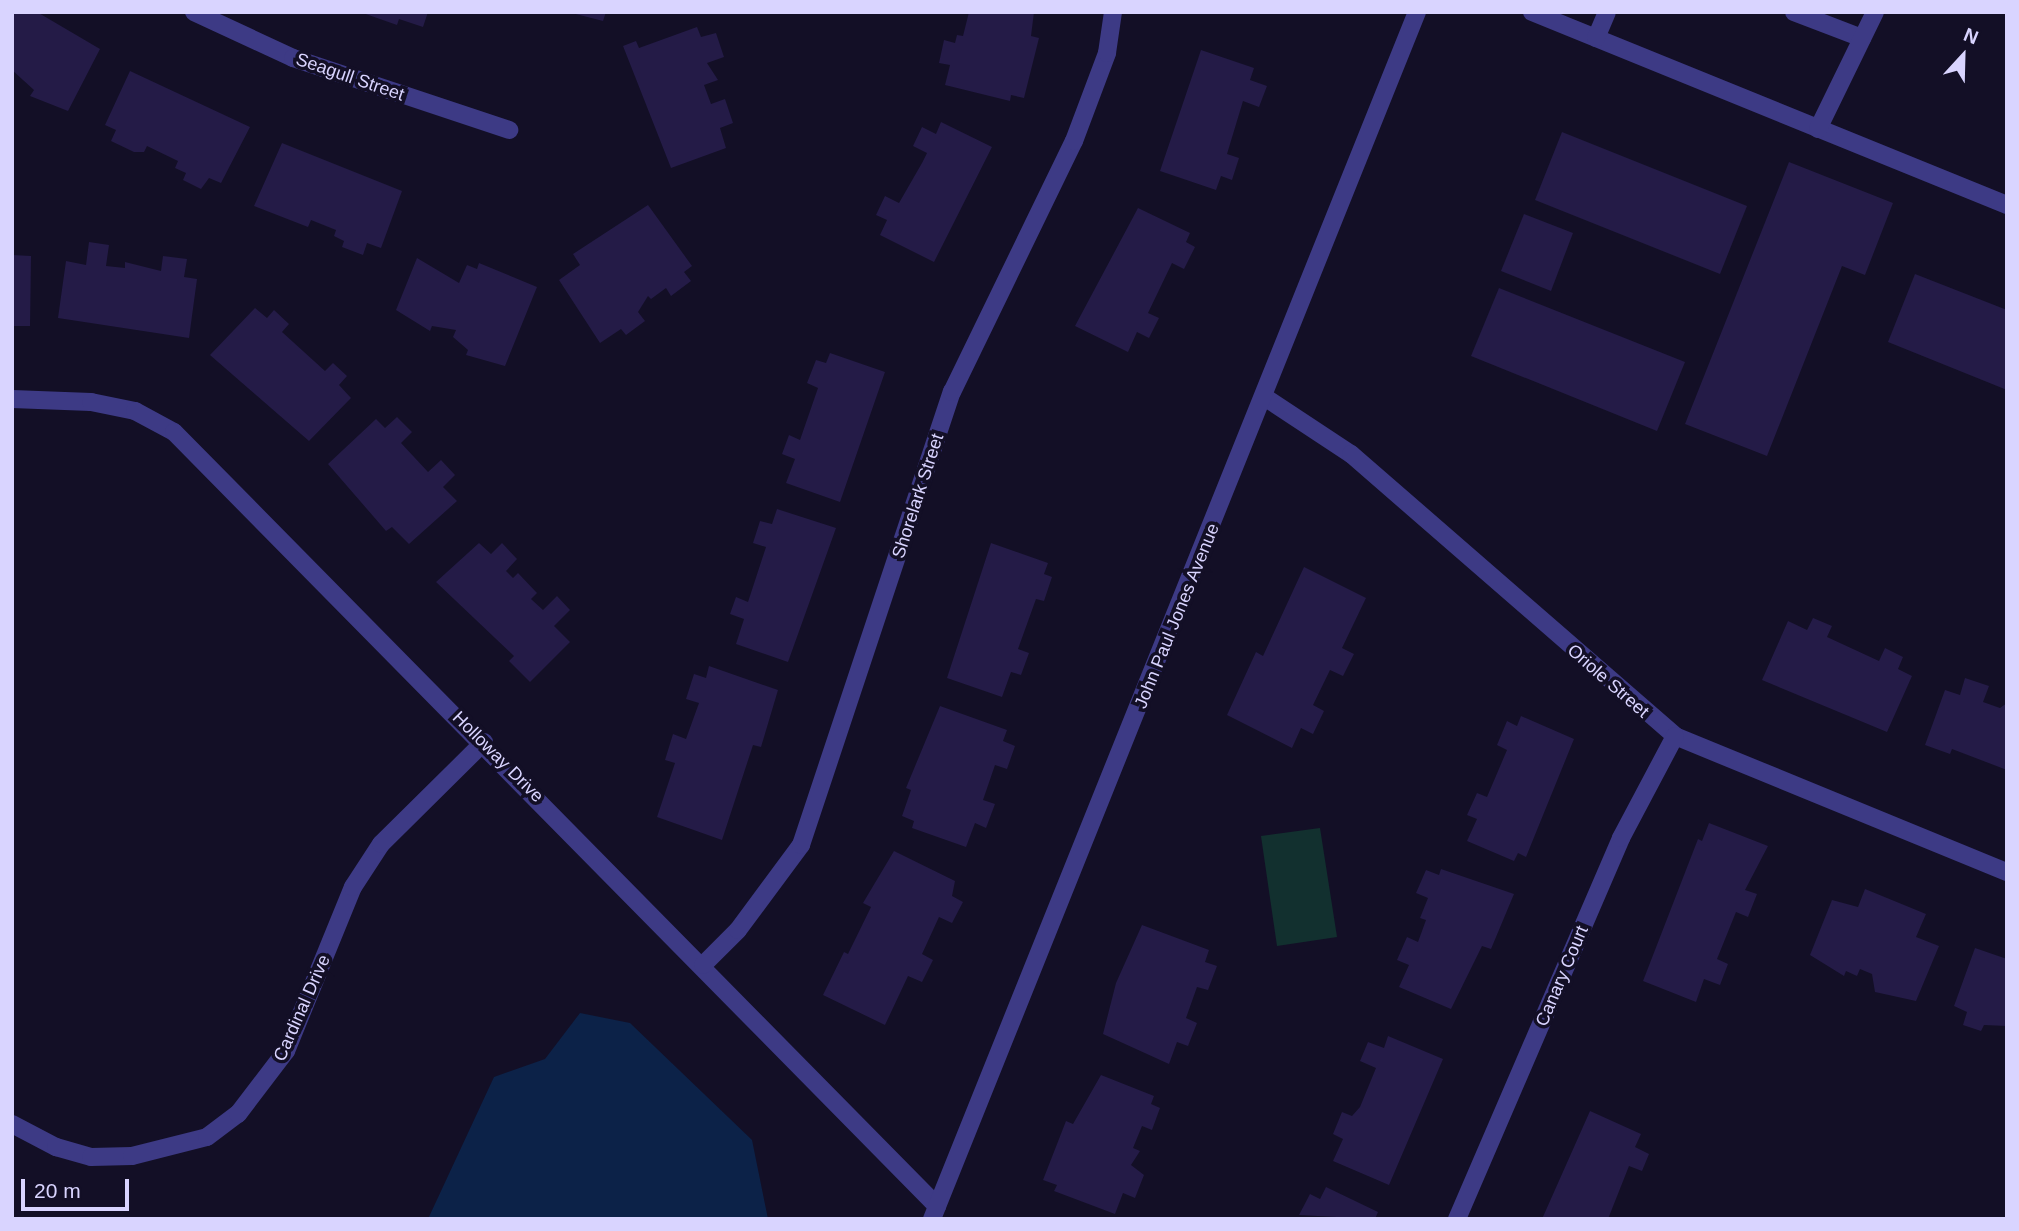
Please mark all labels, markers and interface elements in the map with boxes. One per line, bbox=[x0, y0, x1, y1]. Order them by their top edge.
north arrow bbox=[1928, 21, 1998, 91]
text: N bbox=[1961, 24, 1981, 48]
street label: Seagull Street bbox=[293, 48, 407, 106]
street label: Shorelark Street bbox=[888, 431, 948, 561]
street label: John Paul Jones Avenue bbox=[1130, 520, 1224, 712]
street label: Oriole Street bbox=[1563, 640, 1653, 722]
street label: Holloway Drive bbox=[448, 707, 548, 807]
street label: Canary Court bbox=[1531, 923, 1593, 1029]
street label: Cardinal Drive bbox=[269, 952, 335, 1064]
scale bar bbox=[24, 1164, 133, 1208]
text: 20 m bbox=[34, 1179, 81, 1202]

